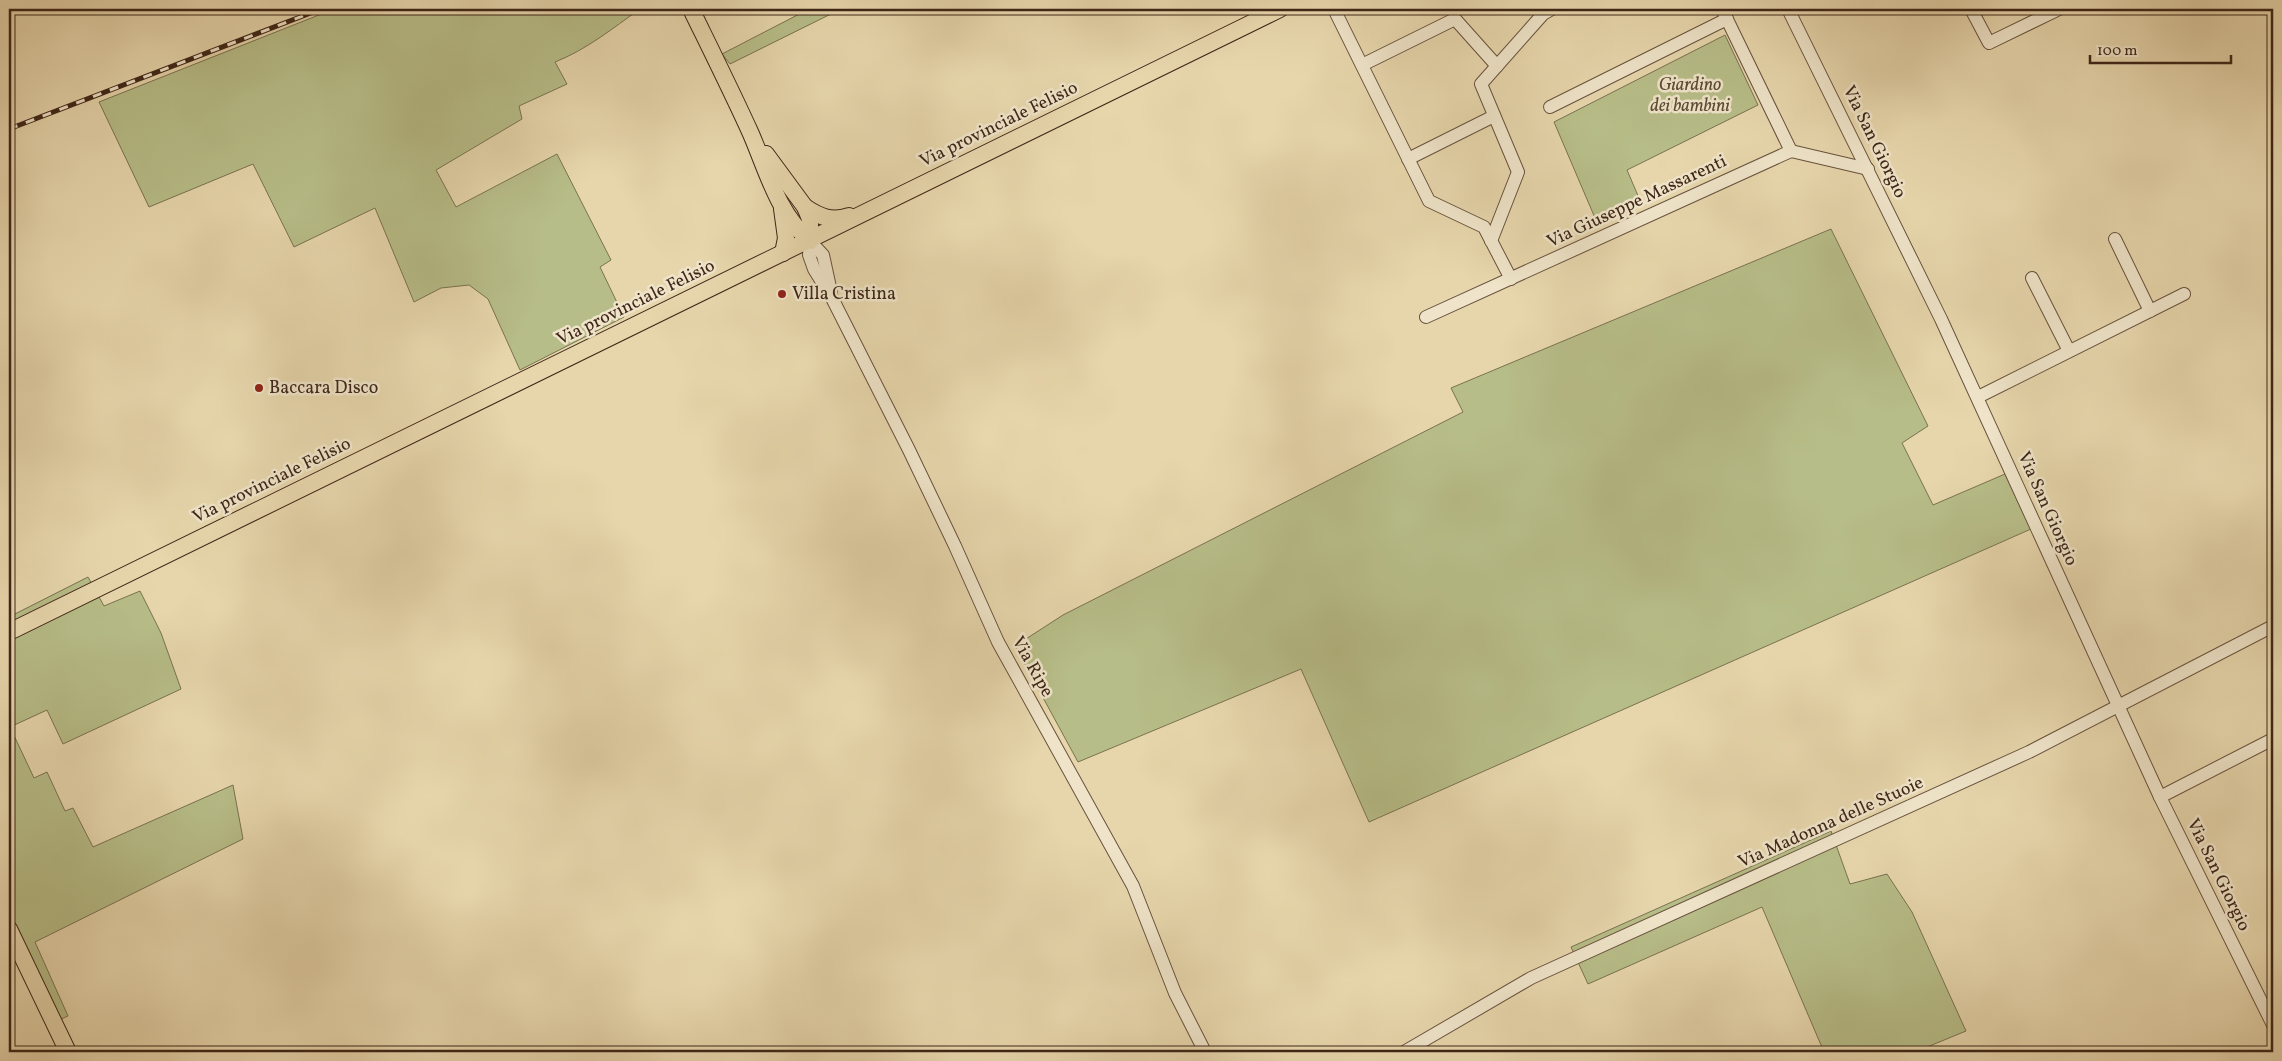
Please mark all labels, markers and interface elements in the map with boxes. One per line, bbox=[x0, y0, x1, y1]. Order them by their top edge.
scale bar bbox=[2090, 32, 2231, 64]
text: 100 m bbox=[2097, 41, 2137, 62]
park label: Giardino dei bambini bbox=[1650, 73, 1730, 119]
street label: Via provinciale Felisio bbox=[916, 76, 1082, 174]
street label: Via San Giorgio bbox=[1836, 81, 1912, 203]
street label: Via Giuseppe Massarenti bbox=[1543, 149, 1731, 255]
street label: Via provinciale Felisio bbox=[553, 254, 719, 352]
place label: Villa Cristina bbox=[792, 282, 896, 307]
marker: Villa Cristina bbox=[776, 288, 788, 300]
place label: Baccara Disco bbox=[269, 376, 378, 401]
marker: Baccara Disco bbox=[253, 382, 265, 394]
street label: Via provinciale Felisio bbox=[189, 432, 355, 530]
street label: Via San Giorgio bbox=[2011, 448, 2083, 570]
street label: Via Ripe bbox=[1005, 632, 1059, 702]
street label: Via Madonna delle Stuoie bbox=[1734, 771, 1928, 875]
street label: Via San Giorgio bbox=[2180, 814, 2256, 936]

